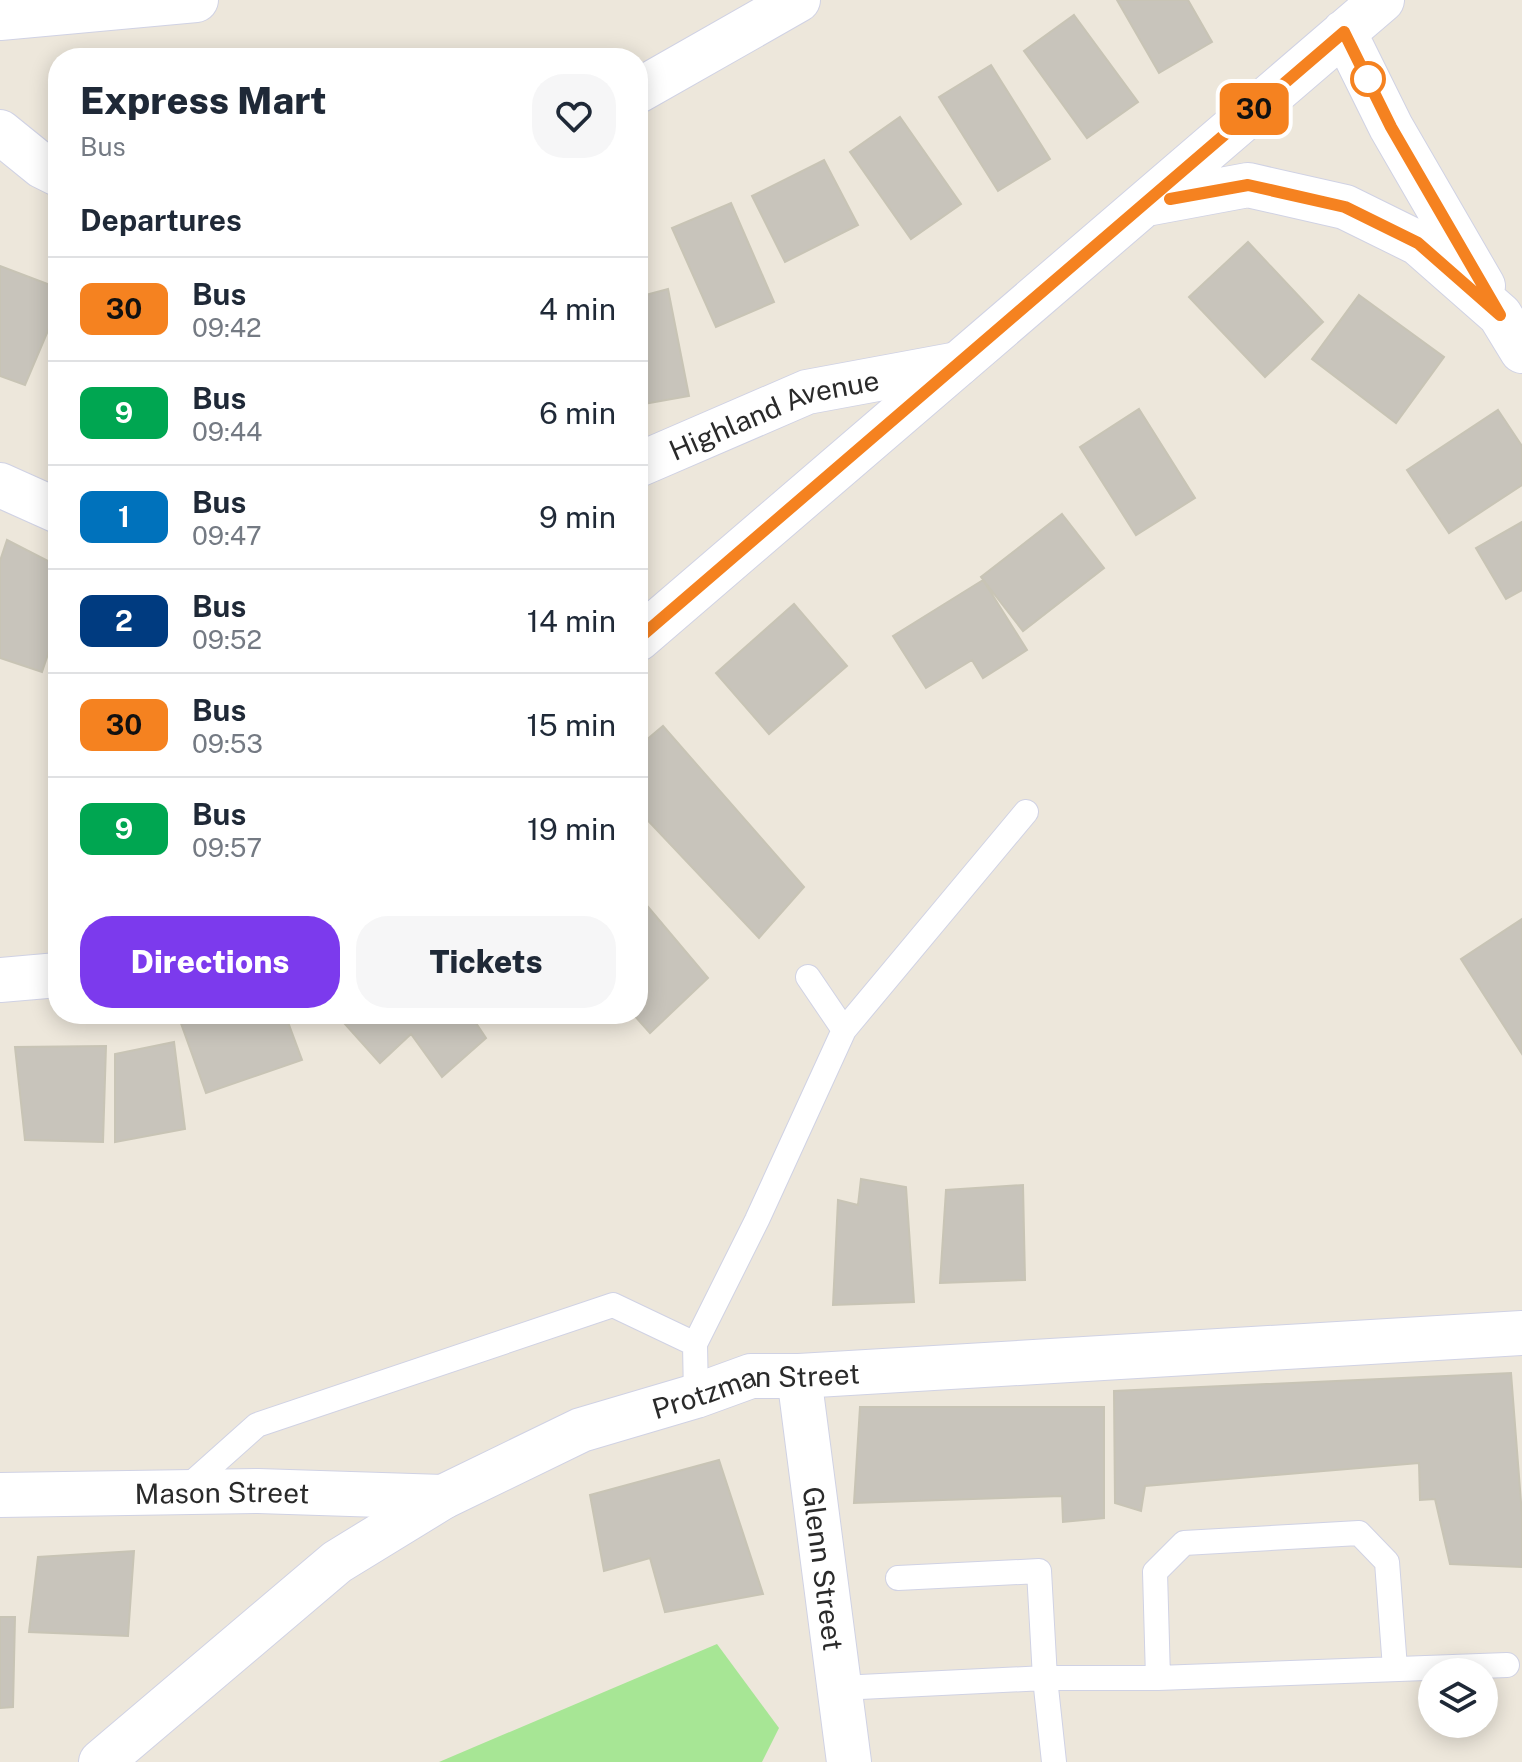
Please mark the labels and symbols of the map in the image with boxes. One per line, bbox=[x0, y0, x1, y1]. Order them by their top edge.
unlabelled marker bbox=[1351, 62, 1385, 96]
line badge: 30 bbox=[1218, 83, 1290, 135]
street label: Highland Avenue bbox=[664, 363, 882, 466]
street label: Protzman Street bbox=[648, 1356, 861, 1425]
street label: Mason Street bbox=[134, 1474, 310, 1509]
street label: Glenn Street bbox=[797, 1484, 851, 1652]

